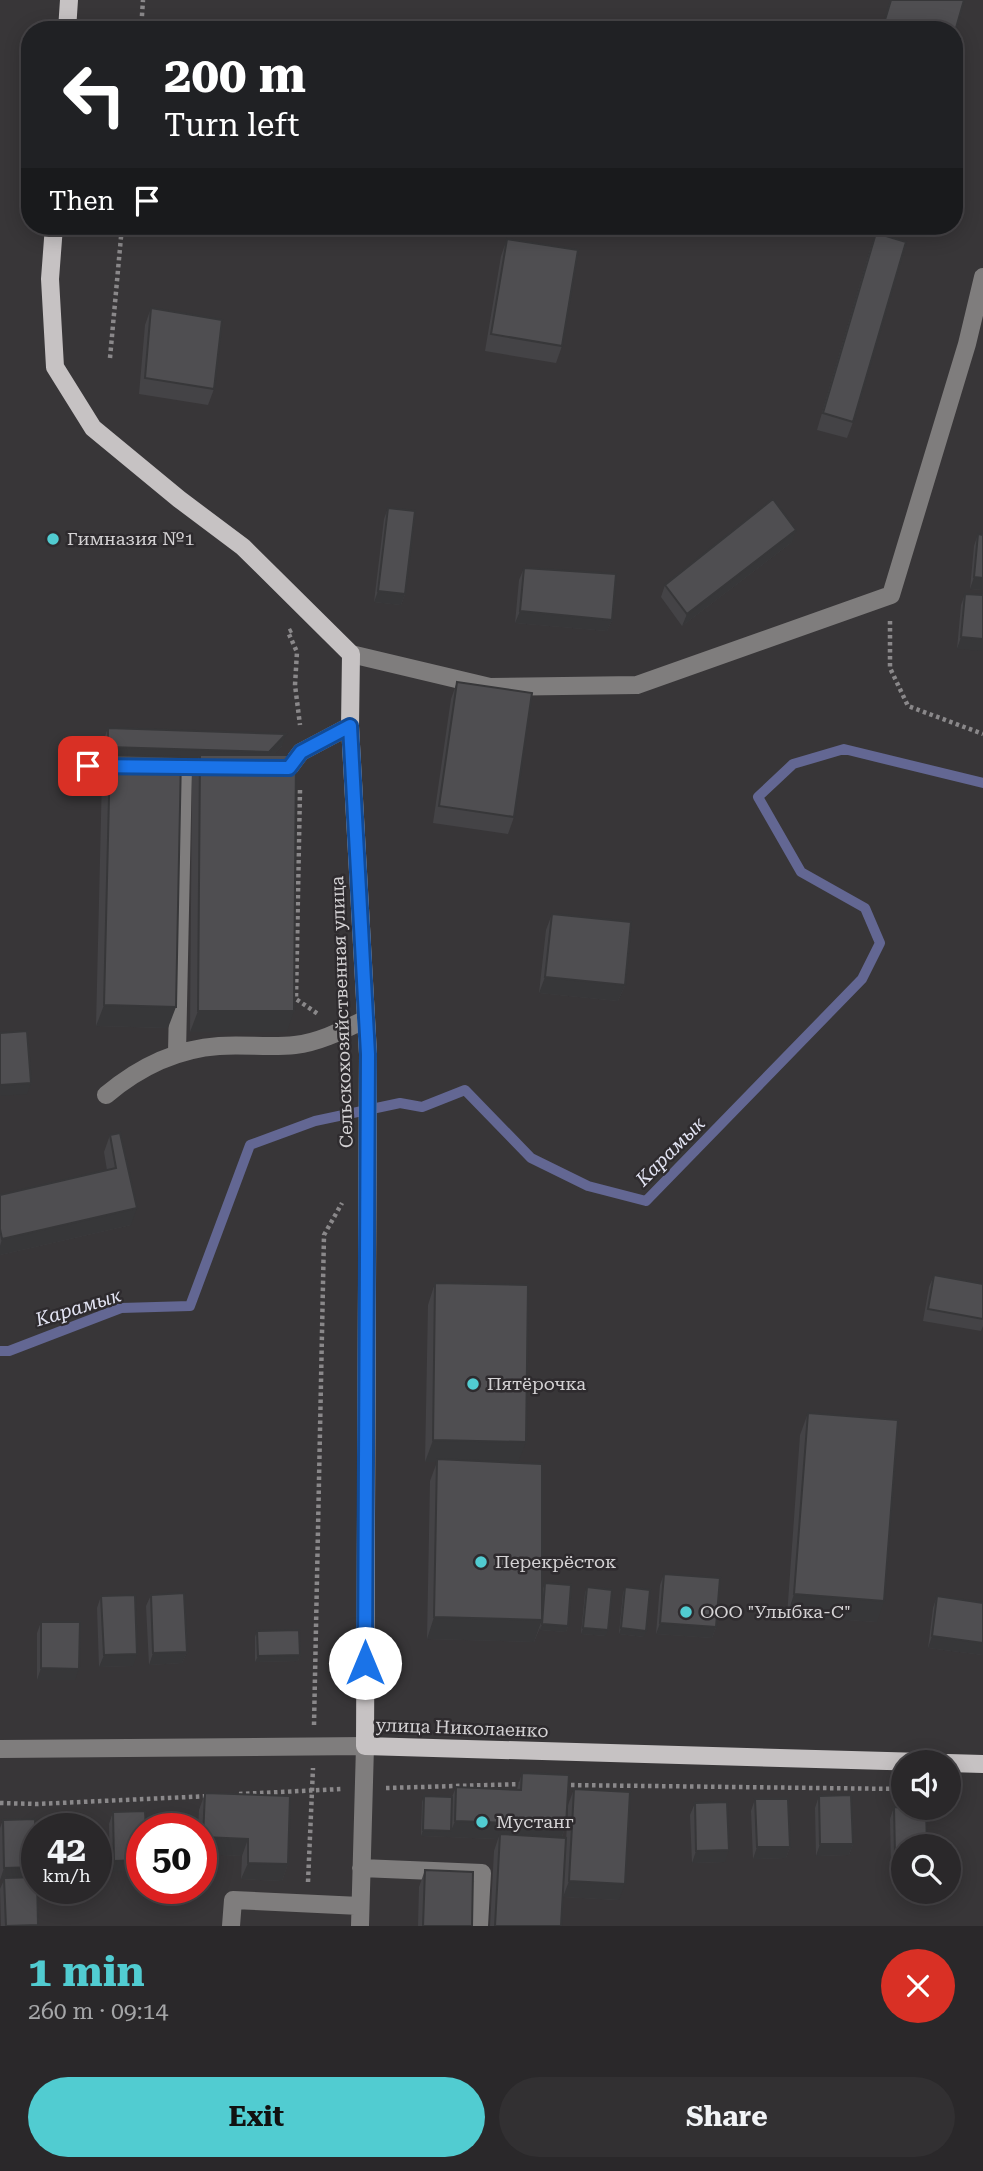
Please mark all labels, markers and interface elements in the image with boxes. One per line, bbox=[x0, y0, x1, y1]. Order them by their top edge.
text: 200 m bbox=[164, 47, 306, 104]
icon: left bbox=[49, 49, 140, 140]
text: Turn left bbox=[164, 106, 299, 144]
icon: arrive bbox=[128, 182, 166, 220]
text: Then bbox=[49, 186, 114, 216]
place label: Гимназия №1 bbox=[67, 528, 195, 549]
marker: Гимназия №1 bbox=[45, 531, 61, 547]
pin bbox=[58, 736, 118, 796]
icon: arrive bbox=[69, 747, 107, 785]
street label: Сельскохозяйственная улица bbox=[326, 875, 357, 1148]
water label: Карамык bbox=[630, 1112, 710, 1191]
water label: Карамык bbox=[32, 1283, 124, 1332]
place label: Пятёрочка bbox=[487, 1373, 586, 1394]
marker: Пятёрочка bbox=[465, 1376, 481, 1392]
place label: Перекрёсток bbox=[495, 1551, 617, 1572]
marker: Перекрёсток bbox=[473, 1554, 489, 1570]
place label: ООО "Улыбка-С" bbox=[700, 1601, 851, 1622]
marker: ООО "Улыбка-С" bbox=[678, 1604, 694, 1620]
position arrow bbox=[328, 1626, 402, 1700]
street label: улица Николаенко bbox=[375, 1714, 549, 1741]
map controls bbox=[891, 1750, 961, 1904]
button: sound bbox=[891, 1750, 961, 1820]
place label: Мустанг bbox=[496, 1811, 574, 1832]
speed limit sign: 50 bbox=[126, 1813, 217, 1904]
marker: Мустанг bbox=[474, 1814, 490, 1830]
text: 42 bbox=[47, 1829, 86, 1870]
button: search bbox=[891, 1834, 961, 1904]
text: km/h bbox=[42, 1865, 91, 1886]
text: 1 min bbox=[28, 1947, 145, 1996]
button: close bbox=[881, 1949, 955, 2023]
text: 260 m · 09:14 bbox=[28, 1998, 168, 2025]
button: Exit bbox=[28, 2077, 485, 2157]
button: Share bbox=[499, 2077, 955, 2157]

